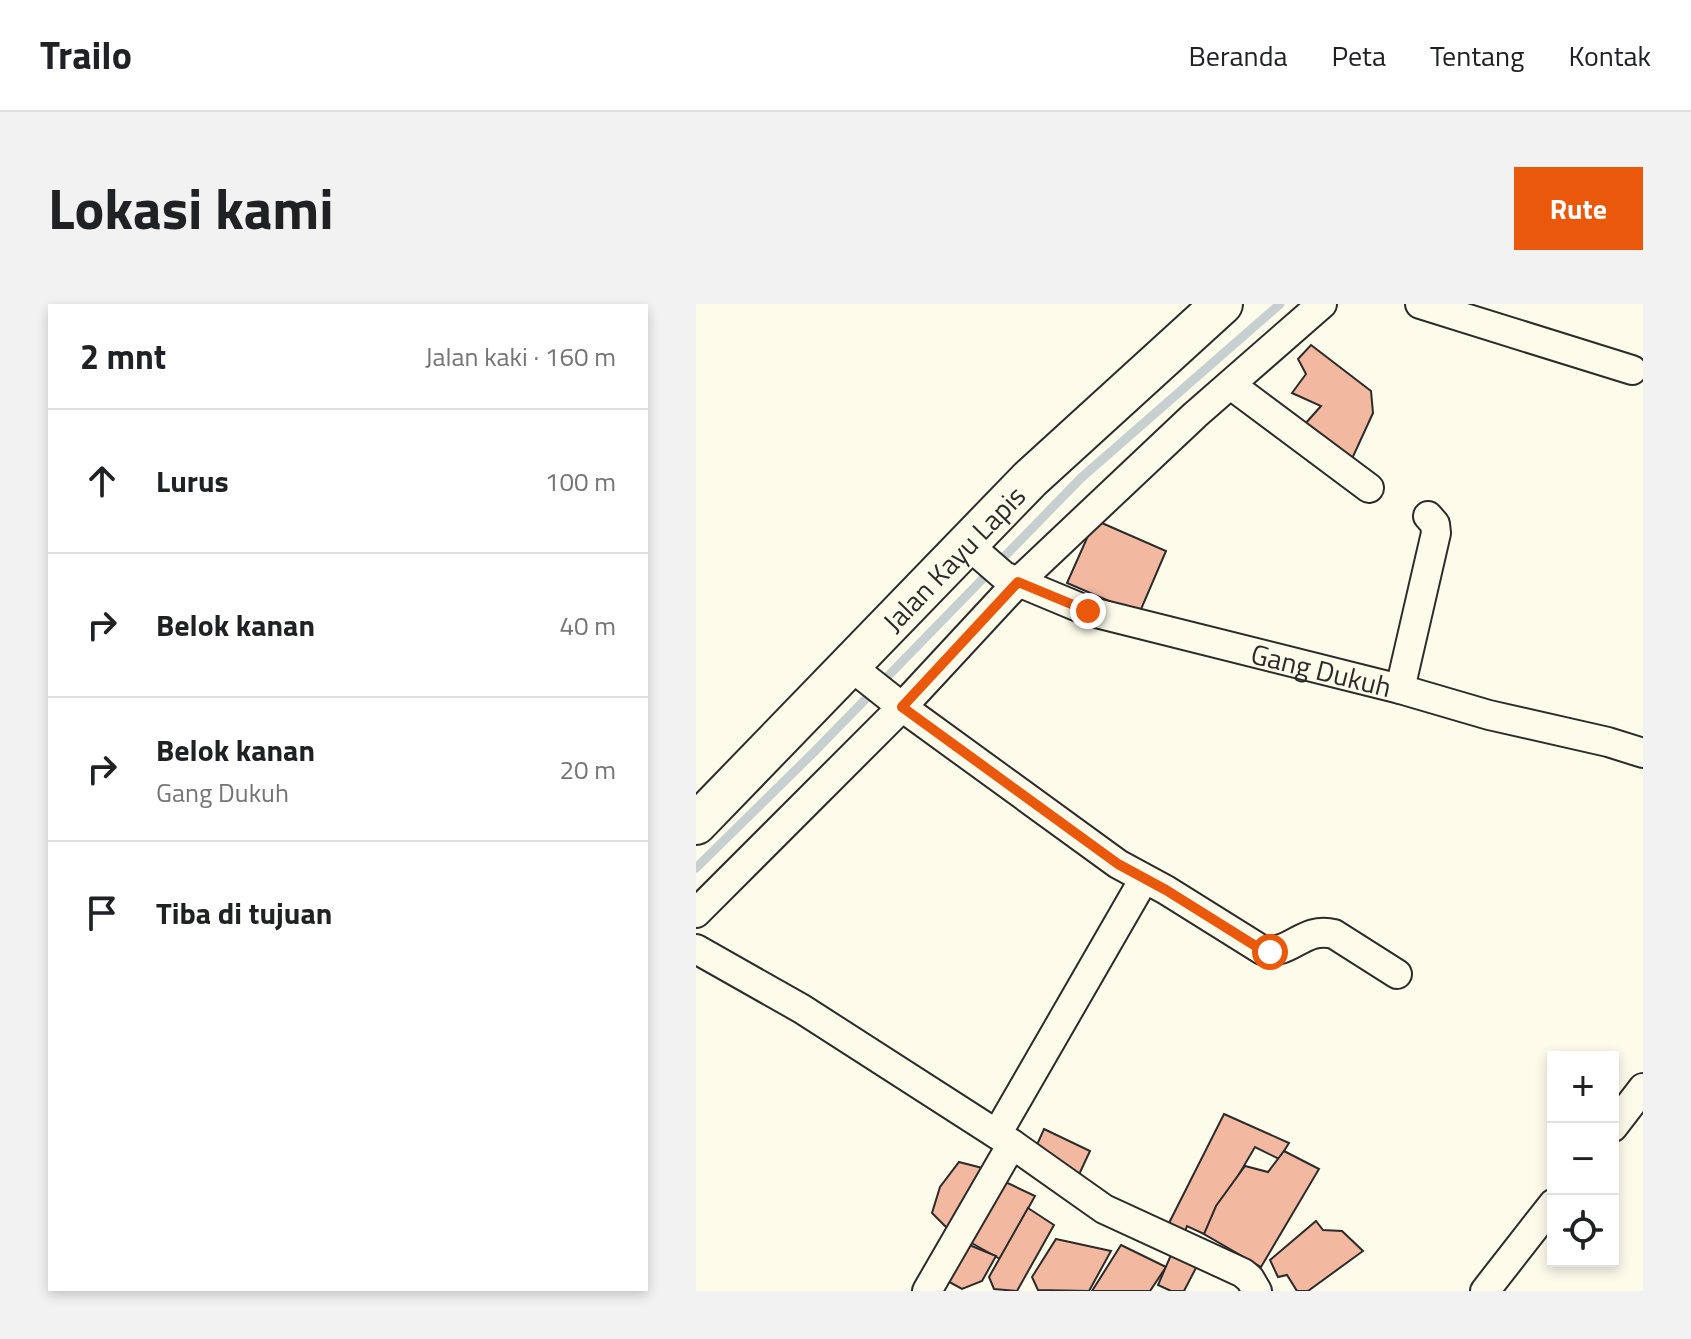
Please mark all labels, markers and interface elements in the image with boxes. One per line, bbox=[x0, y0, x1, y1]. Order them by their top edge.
text: Trailo bbox=[40, 26, 132, 84]
text: Beranda bbox=[1189, 34, 1288, 77]
text: Peta bbox=[1332, 34, 1386, 77]
text: Tentang bbox=[1430, 34, 1524, 77]
text: Kontak bbox=[1568, 34, 1651, 77]
text: Lokasi kami bbox=[48, 166, 334, 251]
button: Rute bbox=[1514, 167, 1643, 250]
text: 2 mnt bbox=[80, 330, 166, 382]
text: Jalan kaki · 160 m bbox=[425, 337, 616, 376]
text: Lurus bbox=[156, 458, 229, 504]
icon: ahead bbox=[80, 459, 124, 503]
text: 100 m bbox=[545, 462, 616, 501]
street label: Jalan Kayu Lapis bbox=[872, 475, 1035, 641]
route end bbox=[1070, 593, 1106, 629]
text: Belok kanan bbox=[156, 602, 315, 648]
icon: right bbox=[80, 603, 124, 647]
text: 40 m bbox=[559, 606, 616, 645]
street label: Gang Dukuh bbox=[1247, 631, 1396, 708]
text: Belok kanan bbox=[156, 727, 315, 773]
icon: right bbox=[80, 747, 124, 791]
text: 20 m bbox=[559, 750, 616, 789]
text: Gang Dukuh bbox=[156, 773, 289, 812]
text: Tiba di tujuan bbox=[156, 890, 332, 936]
icon: arrive bbox=[80, 891, 124, 935]
route start bbox=[1252, 934, 1288, 970]
map controls bbox=[1547, 1051, 1619, 1267]
button: + bbox=[1547, 1051, 1619, 1123]
button: − bbox=[1547, 1123, 1619, 1195]
button: locate bbox=[1547, 1195, 1619, 1267]

